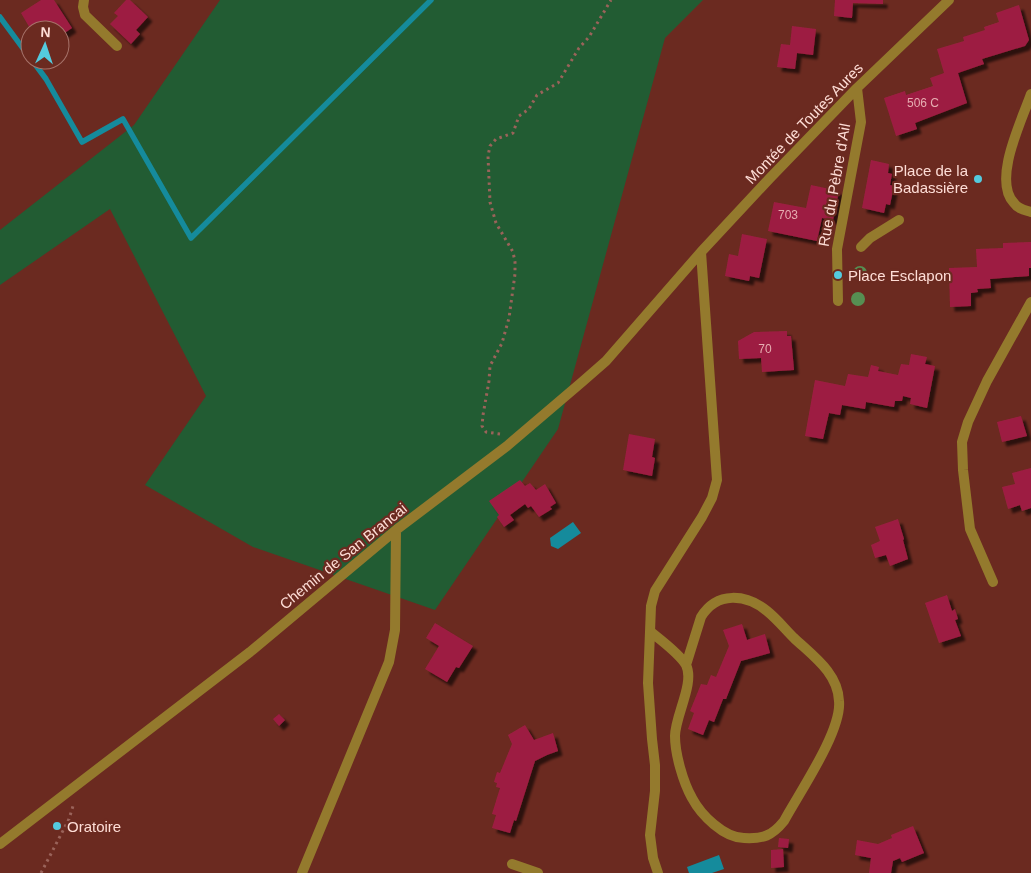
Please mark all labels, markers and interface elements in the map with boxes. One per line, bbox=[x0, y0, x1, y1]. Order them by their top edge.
north arrow bbox=[20, 20, 70, 70]
text: N bbox=[40, 24, 51, 40]
street label: Montée de Toutes Aures bbox=[742, 59, 866, 187]
house number: 506 C bbox=[907, 96, 939, 110]
street label: Rue du Pèbre d'Ail bbox=[815, 122, 853, 248]
place label: Place de la Badassière bbox=[893, 162, 969, 196]
marker: Place de la Badassière bbox=[972, 173, 984, 185]
house number: 703 bbox=[778, 208, 798, 222]
place label: Place Esclapon bbox=[848, 267, 951, 284]
marker: Place Esclapon bbox=[832, 269, 844, 281]
house number: 70 bbox=[758, 342, 772, 356]
street label: Chemin de San Brancai bbox=[276, 500, 410, 612]
place label: Oratoire bbox=[67, 818, 121, 835]
marker: Oratoire bbox=[51, 820, 63, 832]

